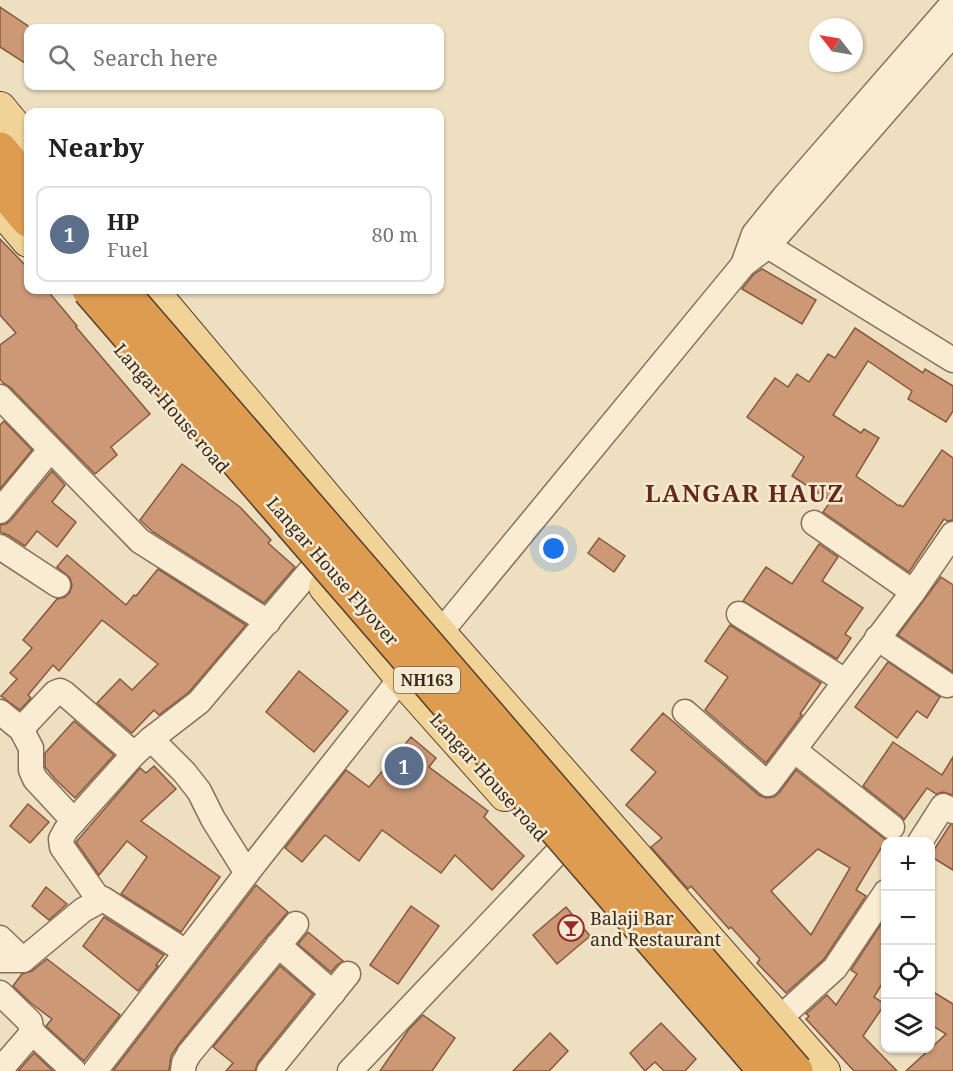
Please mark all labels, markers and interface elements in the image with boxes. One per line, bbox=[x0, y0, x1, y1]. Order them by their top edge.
north arrow bbox=[809, 18, 863, 72]
search box bbox=[24, 24, 444, 90]
icon: search bbox=[45, 41, 78, 74]
text: Search here bbox=[93, 42, 218, 72]
text: Nearby bbox=[48, 129, 144, 165]
text: HP bbox=[107, 206, 139, 236]
text: 1 bbox=[64, 221, 75, 248]
text: 80 m bbox=[372, 221, 418, 248]
text: Fuel bbox=[107, 236, 148, 263]
street label: Langar House road bbox=[109, 338, 235, 478]
district label: LANGAR HAUZ bbox=[645, 476, 845, 509]
street label: Langar House Flyover bbox=[262, 492, 405, 651]
your location bbox=[539, 534, 568, 563]
road number: NH163 bbox=[394, 667, 460, 693]
street label: Langar House road bbox=[425, 708, 553, 846]
pin: 1 bbox=[384, 744, 424, 789]
map controls bbox=[881, 837, 935, 1053]
button: + bbox=[881, 837, 935, 891]
button: − bbox=[881, 891, 935, 945]
place label: Balaji Bar and Restaurant bbox=[590, 906, 721, 951]
bar icon: Balaji Bar and Restaurant bbox=[556, 913, 586, 943]
button: locate bbox=[881, 945, 935, 999]
button: layers bbox=[881, 999, 935, 1053]

